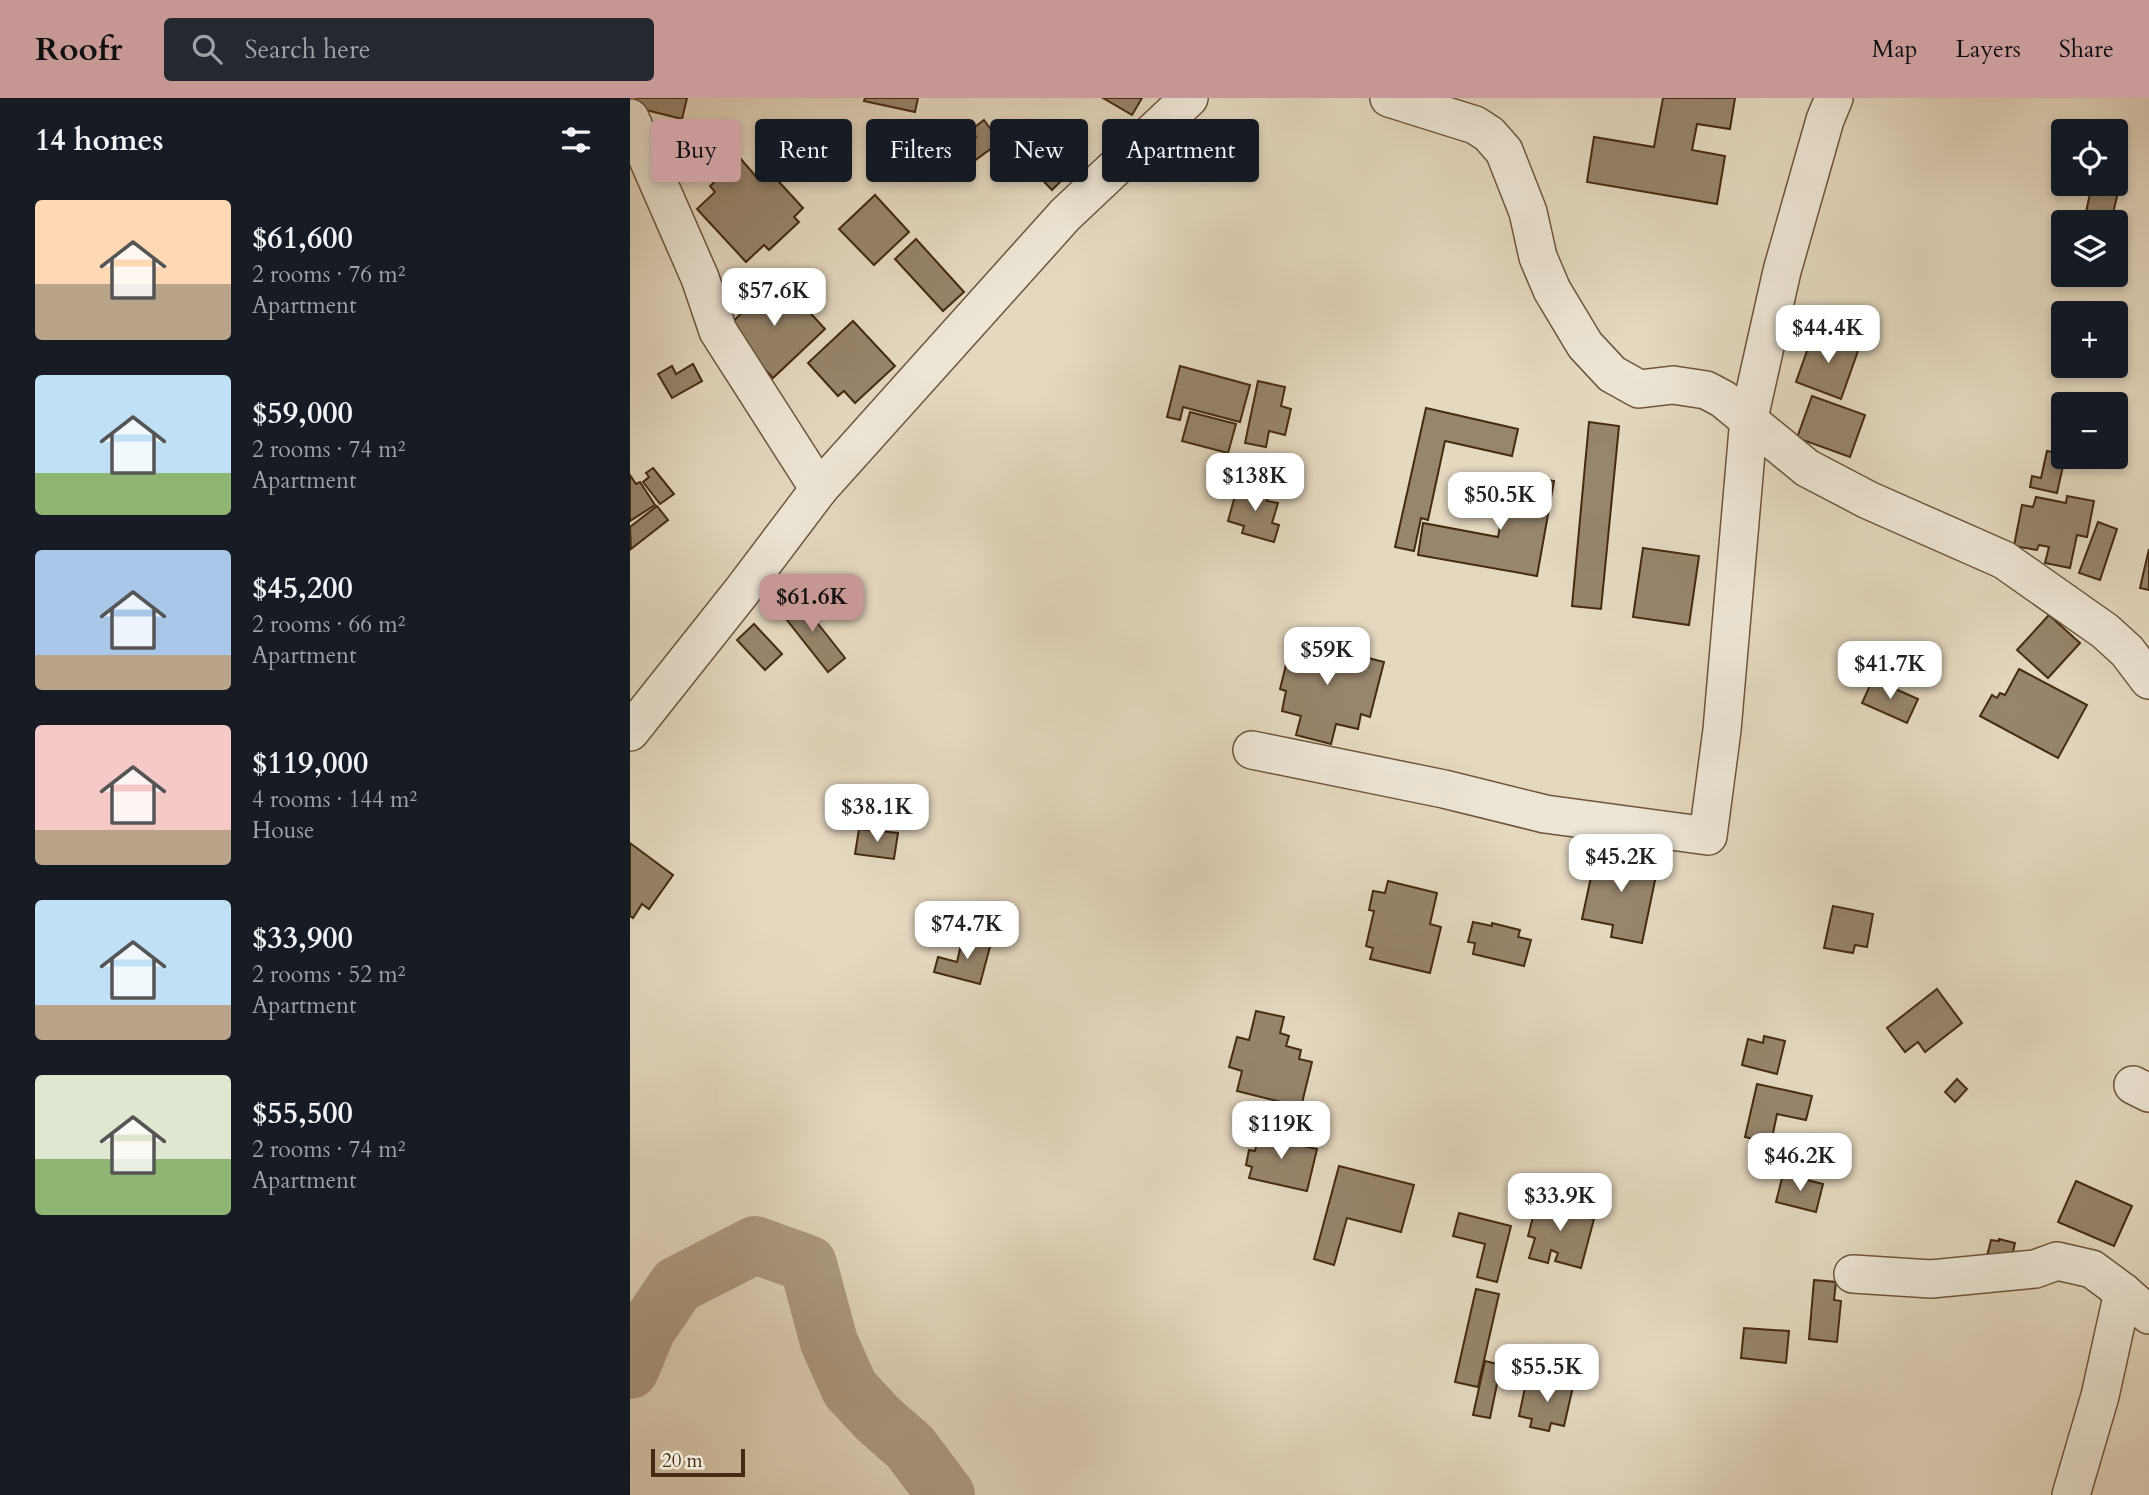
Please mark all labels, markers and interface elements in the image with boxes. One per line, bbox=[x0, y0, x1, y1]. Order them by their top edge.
search box bbox=[164, 18, 654, 81]
text: Roofr bbox=[35, 27, 122, 72]
icon: search bbox=[188, 30, 226, 68]
text: Search here bbox=[244, 32, 370, 67]
text: Map bbox=[1872, 33, 1918, 66]
text: Layers bbox=[1956, 33, 2021, 66]
text: Share bbox=[2059, 33, 2114, 66]
chip: Buy bbox=[651, 119, 741, 182]
chip: Rent bbox=[755, 119, 852, 182]
chip: Filters bbox=[866, 119, 976, 182]
chip: New bbox=[990, 119, 1088, 182]
chip: Apartment bbox=[1102, 119, 1259, 182]
map controls bbox=[2051, 119, 2128, 469]
button: locate bbox=[2051, 119, 2128, 196]
text: 14 homes bbox=[35, 120, 164, 161]
icon: filters bbox=[557, 121, 595, 159]
button: layers bbox=[2051, 210, 2128, 287]
text: $61,600 bbox=[252, 218, 353, 259]
icon: home bbox=[91, 228, 175, 312]
text: 2 rooms · 76 m² bbox=[252, 259, 405, 290]
pin: $57.6K bbox=[717, 268, 831, 328]
text: $57.6K bbox=[738, 275, 810, 306]
text: Apartment bbox=[252, 290, 356, 321]
button: + bbox=[2051, 301, 2128, 378]
pin: $44.4K bbox=[1771, 306, 1885, 365]
text: $44.4K bbox=[1792, 312, 1864, 343]
button: − bbox=[2051, 392, 2128, 469]
text: $59,000 bbox=[252, 393, 353, 434]
icon: home bbox=[91, 403, 175, 487]
text: 2 rooms · 74 m² bbox=[252, 434, 405, 465]
pin: $138K bbox=[1206, 454, 1304, 513]
text: $138K bbox=[1222, 460, 1288, 491]
text: Apartment bbox=[252, 465, 356, 496]
pin: $50.5K bbox=[1443, 472, 1557, 532]
text: $50.5K bbox=[1464, 479, 1536, 510]
text: $45,200 bbox=[252, 568, 353, 609]
pin: $61.6K bbox=[755, 574, 869, 634]
icon: home bbox=[91, 578, 175, 662]
text: $61.6K bbox=[776, 581, 848, 612]
text: 2 rooms · 66 m² bbox=[252, 609, 405, 640]
pin: $59K bbox=[1286, 628, 1368, 687]
text: $59K bbox=[1300, 634, 1354, 665]
text: Apartment bbox=[252, 640, 356, 671]
pin: $41.7K bbox=[1833, 642, 1947, 701]
text: $41.7K bbox=[1854, 648, 1926, 679]
text: $119,000 bbox=[252, 743, 368, 784]
icon: home bbox=[91, 753, 175, 837]
text: 4 rooms · 144 m² bbox=[252, 784, 417, 815]
pin: $38.1K bbox=[820, 784, 934, 844]
text: $38.1K bbox=[841, 791, 913, 822]
text: House bbox=[252, 815, 314, 846]
pin: $45.2K bbox=[1564, 834, 1678, 894]
text: $45.2K bbox=[1585, 841, 1657, 872]
pin: $74.7K bbox=[910, 902, 1024, 961]
text: $74.7K bbox=[931, 908, 1003, 939]
text: $33,900 bbox=[252, 918, 353, 959]
icon: home bbox=[91, 928, 175, 1012]
text: 2 rooms · 52 m² bbox=[252, 959, 405, 990]
text: Apartment bbox=[252, 990, 356, 1021]
text: $55,500 bbox=[252, 1093, 353, 1134]
pin: $119K bbox=[1232, 1102, 1330, 1161]
icon: home bbox=[91, 1103, 175, 1187]
text: $119K bbox=[1248, 1108, 1314, 1139]
text: 2 rooms · 74 m² bbox=[252, 1134, 405, 1165]
pin: $46.2K bbox=[1743, 1134, 1857, 1193]
text: $46.2K bbox=[1764, 1140, 1836, 1171]
text: Apartment bbox=[252, 1165, 356, 1196]
pin: $33.9K bbox=[1503, 1174, 1617, 1233]
text: $33.9K bbox=[1524, 1180, 1596, 1211]
pin: $55.5K bbox=[1490, 1344, 1604, 1404]
text: $55.5K bbox=[1511, 1351, 1583, 1382]
scale bar bbox=[651, 1446, 746, 1478]
text: 20 m bbox=[662, 1448, 703, 1474]

